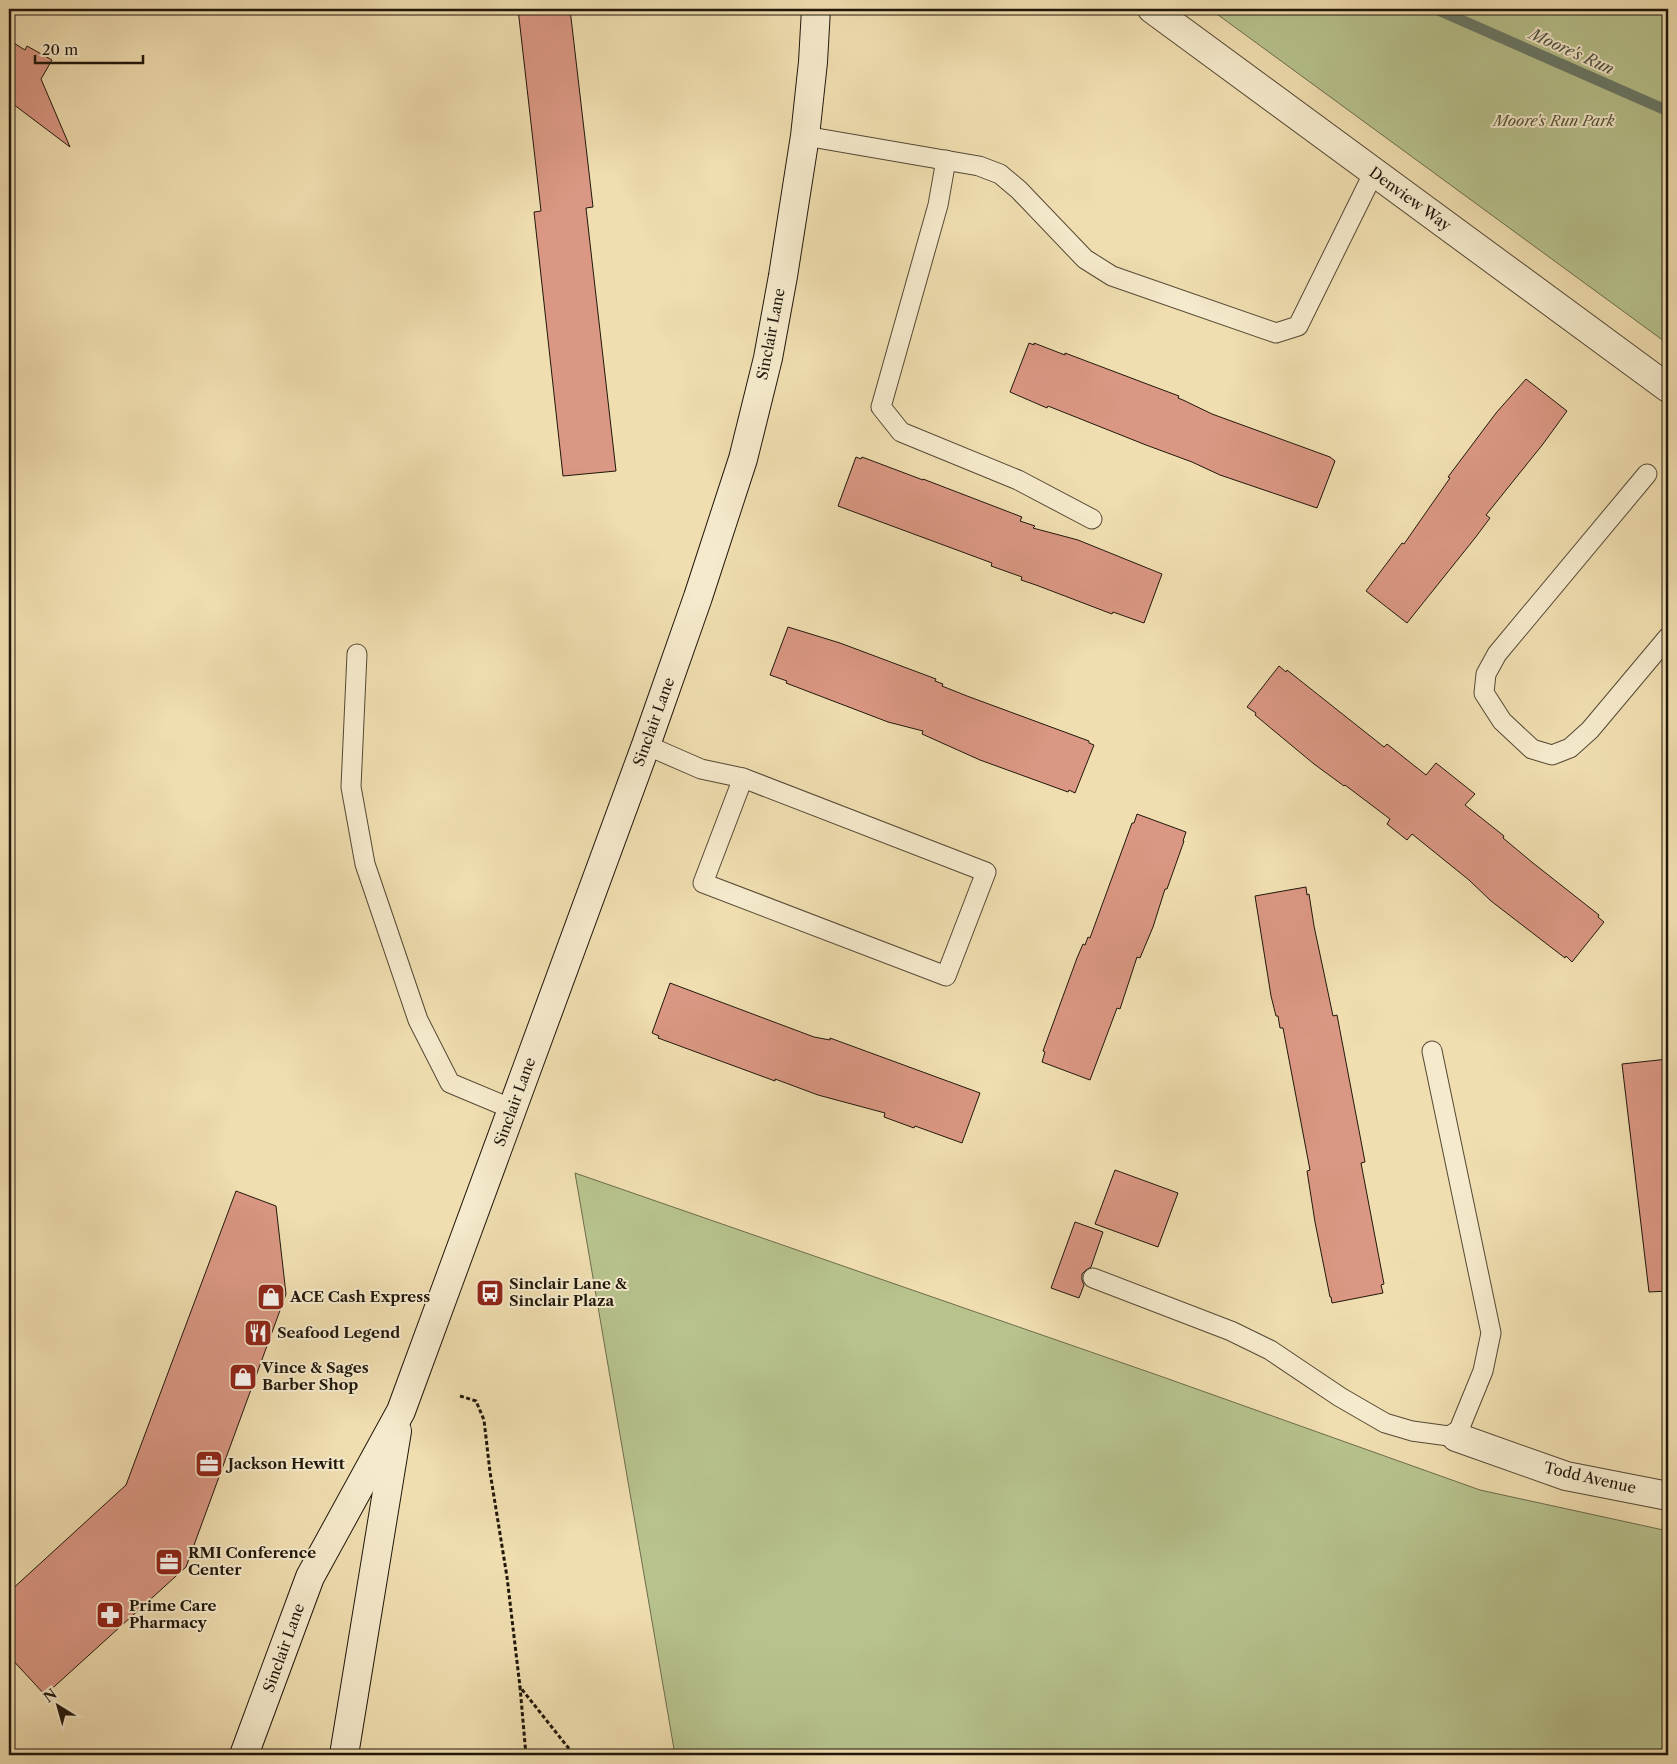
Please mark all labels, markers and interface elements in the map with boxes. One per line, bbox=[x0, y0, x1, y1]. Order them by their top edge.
water label: Moore's Run bbox=[1525, 23, 1617, 79]
scale bar bbox=[35, 32, 142, 64]
text: 20 m bbox=[42, 40, 78, 59]
park label: Moore's Run Park bbox=[1491, 111, 1615, 130]
street label: Denview Way bbox=[1366, 162, 1456, 235]
street label: Sinclair Lane bbox=[752, 286, 789, 382]
street label: Sinclair Lane bbox=[629, 675, 678, 769]
street label: Sinclair Lane bbox=[490, 1055, 539, 1149]
place label: Sinclair Lane & Sinclair Plaza bbox=[509, 1274, 628, 1310]
bus stop icon: Sinclair Lane & Sinclair Plaza bbox=[475, 1278, 505, 1308]
shop icon: ACE Cash Express bbox=[256, 1282, 286, 1312]
place label: ACE Cash Express bbox=[289, 1287, 430, 1306]
restaurant icon: Seafood Legend bbox=[243, 1318, 273, 1348]
place label: Seafood Legend bbox=[277, 1323, 400, 1342]
place label: Vince & Sages Barber Shop bbox=[261, 1358, 369, 1394]
shop icon: Vince & Sages Barber Shop bbox=[228, 1362, 258, 1392]
office icon: Jackson Hewitt bbox=[194, 1449, 224, 1479]
place label: Jackson Hewitt bbox=[225, 1454, 345, 1473]
street label: Todd Avenue bbox=[1542, 1458, 1638, 1497]
place label: RMI Conference Center bbox=[188, 1543, 316, 1579]
office icon: RMI Conference Center bbox=[154, 1547, 184, 1577]
place label: Prime Care Pharmacy bbox=[129, 1596, 217, 1632]
pharmacy icon: Prime Care Pharmacy bbox=[95, 1600, 125, 1630]
street label: Sinclair Lane bbox=[259, 1601, 308, 1695]
north arrow bbox=[32, 1682, 82, 1732]
text: N bbox=[40, 1685, 60, 1706]

